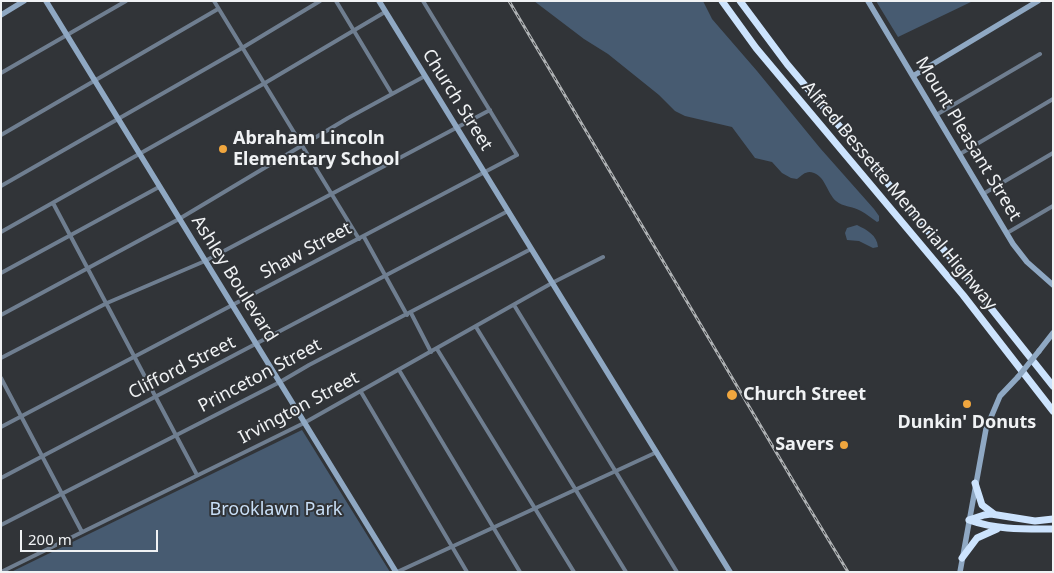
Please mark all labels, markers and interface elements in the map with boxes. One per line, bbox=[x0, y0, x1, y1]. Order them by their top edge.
street label: Church Street bbox=[417, 45, 497, 155]
street label: Mount Pleasant Street bbox=[910, 53, 1026, 225]
street label: Alfred Bessette Memorial Highway bbox=[797, 77, 1001, 315]
place label: Abraham Lincoln Elementary School bbox=[233, 128, 400, 170]
marker: Abraham Lincoln Elementary School bbox=[217, 143, 229, 155]
street label: Ashley Boulevard bbox=[186, 212, 282, 346]
street label: Shaw Street bbox=[257, 218, 355, 284]
street label: Clifford Street bbox=[125, 332, 239, 404]
street label: Princeton Street bbox=[195, 334, 325, 418]
street label: Irvington Street bbox=[235, 367, 363, 449]
place label: Church Street bbox=[743, 384, 866, 406]
marker: Church Street bbox=[725, 388, 739, 402]
marker: Dunkin' Donuts bbox=[961, 398, 973, 410]
place label: Dunkin' Donuts bbox=[898, 412, 1036, 434]
place label: Savers bbox=[775, 434, 834, 456]
marker: Savers bbox=[838, 439, 850, 451]
park label: Brooklawn Park bbox=[210, 499, 342, 521]
scale bar bbox=[22, 520, 160, 552]
text: 200 m bbox=[28, 529, 72, 549]

